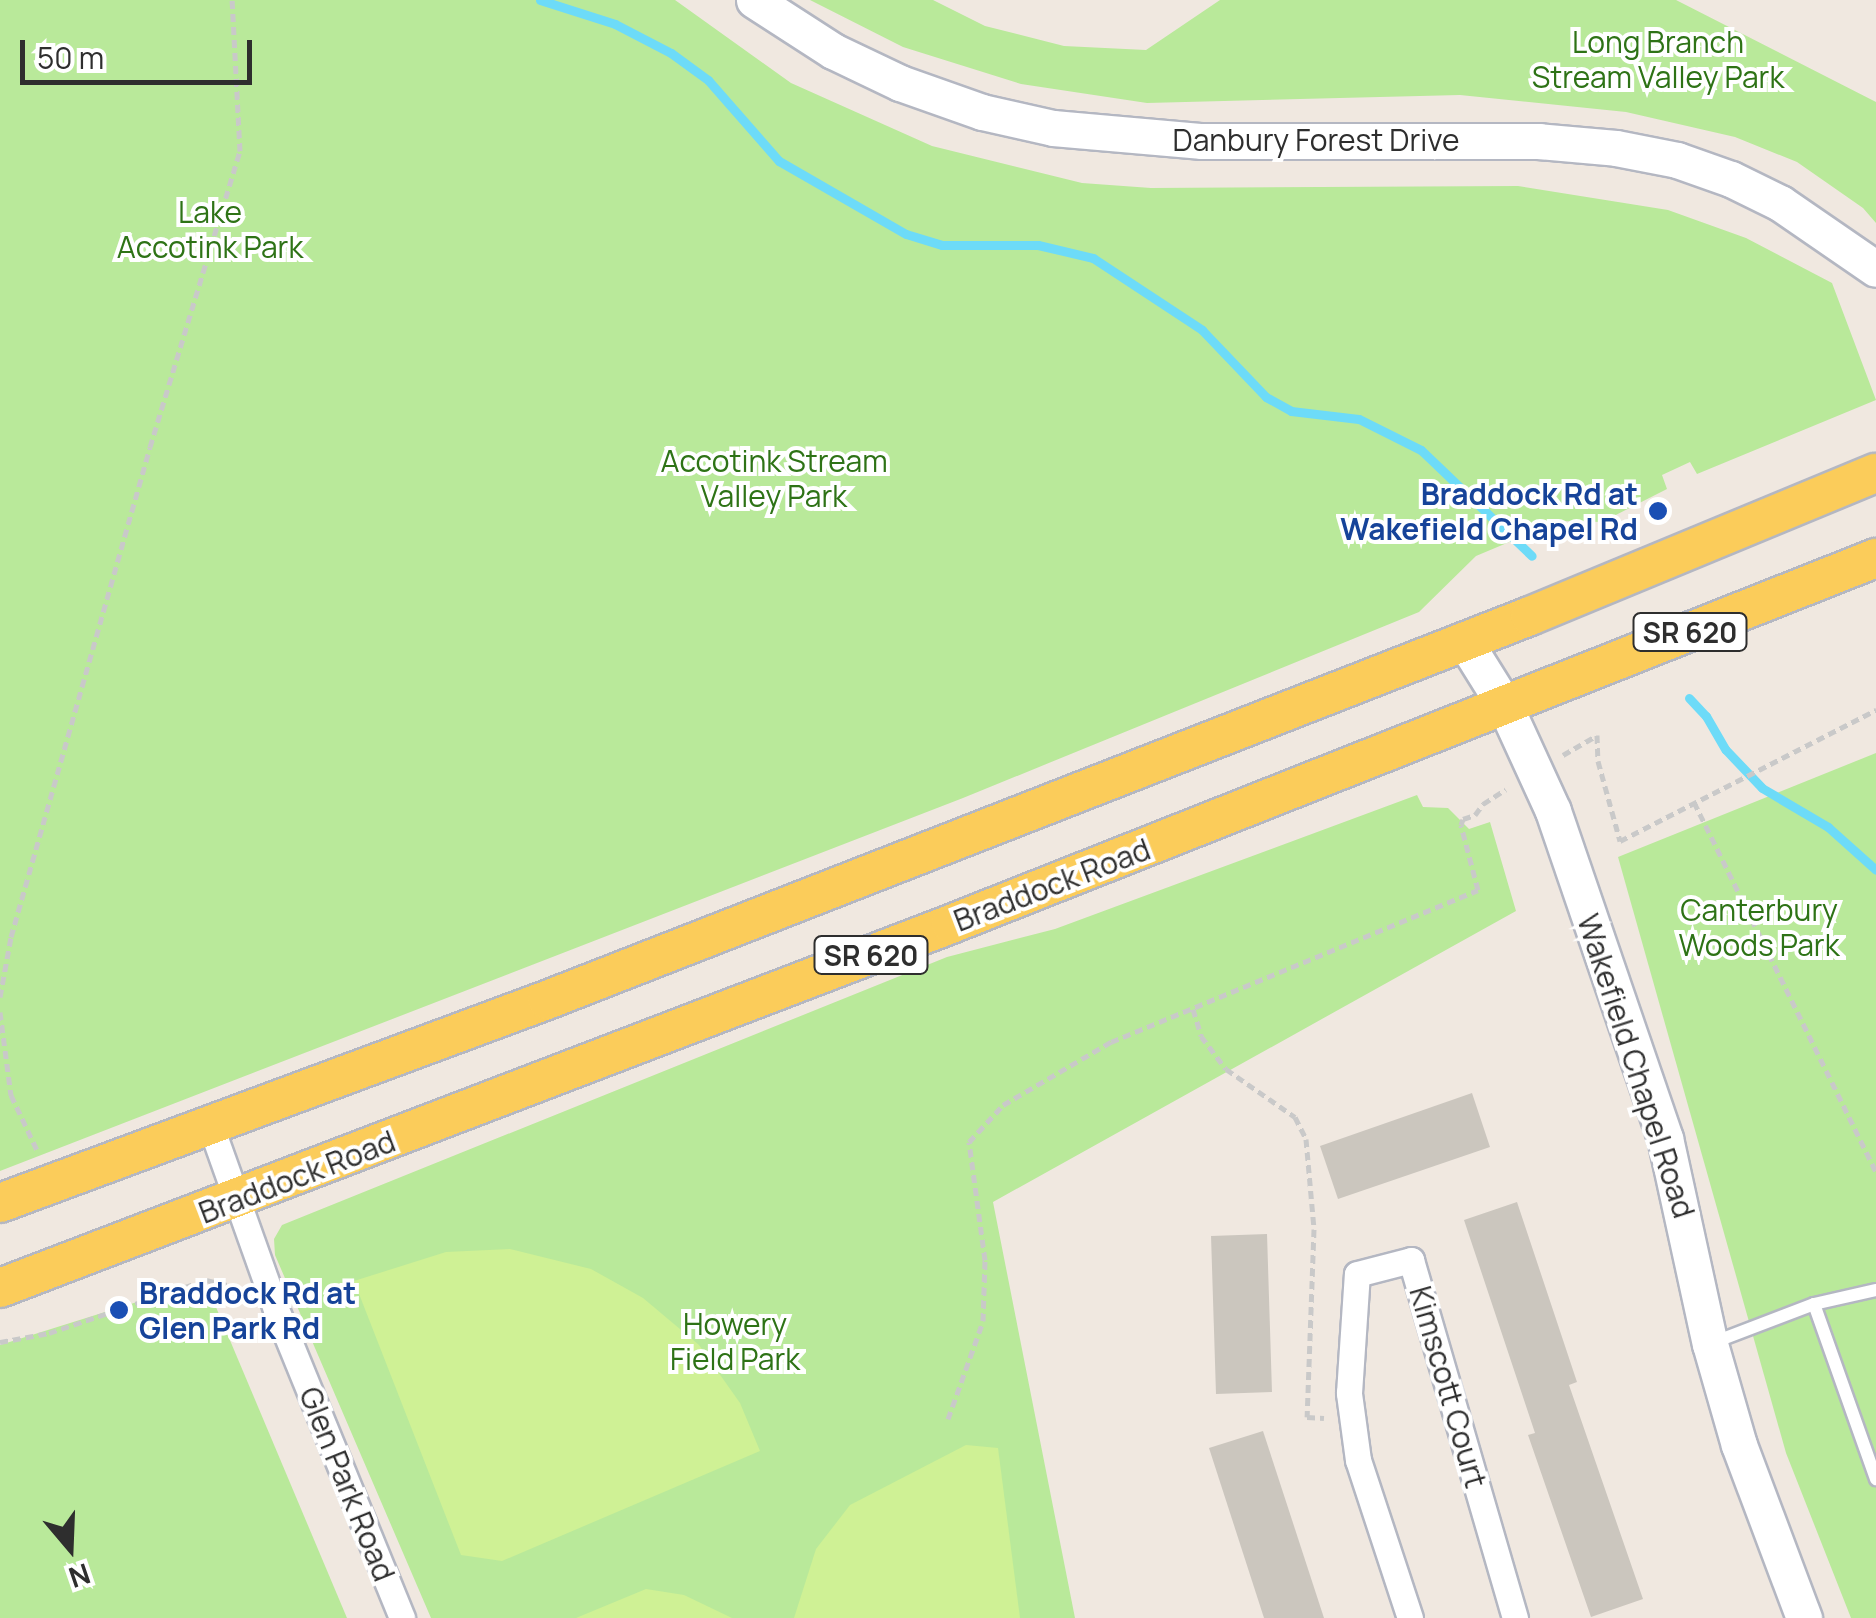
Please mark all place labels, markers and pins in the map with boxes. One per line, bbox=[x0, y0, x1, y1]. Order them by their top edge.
place label: Braddock Rd at Wakefield Chapel Rd bbox=[1340, 476, 1638, 546]
marker: Braddock Rd at Wakefield Chapel Rd bbox=[1647, 500, 1669, 522]
place label: Braddock Rd at Glen Park Rd bbox=[139, 1275, 356, 1346]
marker: Braddock Rd at Glen Park Rd bbox=[108, 1299, 130, 1321]

